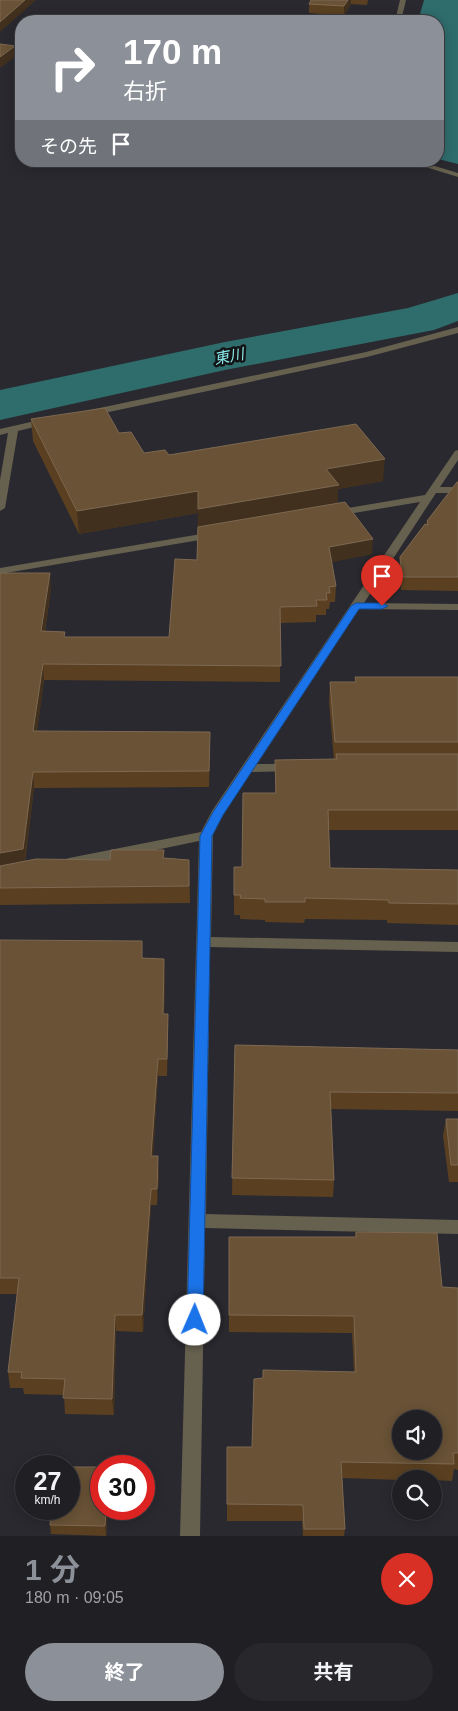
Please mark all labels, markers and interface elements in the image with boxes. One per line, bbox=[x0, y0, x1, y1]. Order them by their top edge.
text: 170 m bbox=[123, 32, 222, 71]
icon: right bbox=[40, 35, 105, 100]
text: 右折 bbox=[123, 79, 167, 104]
icon: arrive bbox=[107, 130, 135, 158]
text: その先 bbox=[40, 136, 97, 157]
water label: 東川 bbox=[213, 344, 247, 367]
pin bbox=[361, 555, 403, 606]
icon: arrive bbox=[368, 562, 396, 590]
position arrow bbox=[168, 1293, 220, 1345]
map controls bbox=[392, 1410, 442, 1520]
button: sound bbox=[392, 1410, 442, 1460]
speed limit sign: 30 bbox=[90, 1455, 155, 1520]
text: 27 bbox=[34, 1467, 61, 1495]
button: search bbox=[392, 1470, 442, 1520]
text: km/h bbox=[34, 1493, 61, 1507]
text: 1 分 bbox=[25, 1553, 80, 1586]
button: close bbox=[381, 1553, 433, 1605]
text: 180 m · 09:05 bbox=[25, 1589, 124, 1606]
button: 終了 bbox=[25, 1643, 224, 1701]
button: 共有 bbox=[234, 1643, 433, 1701]

